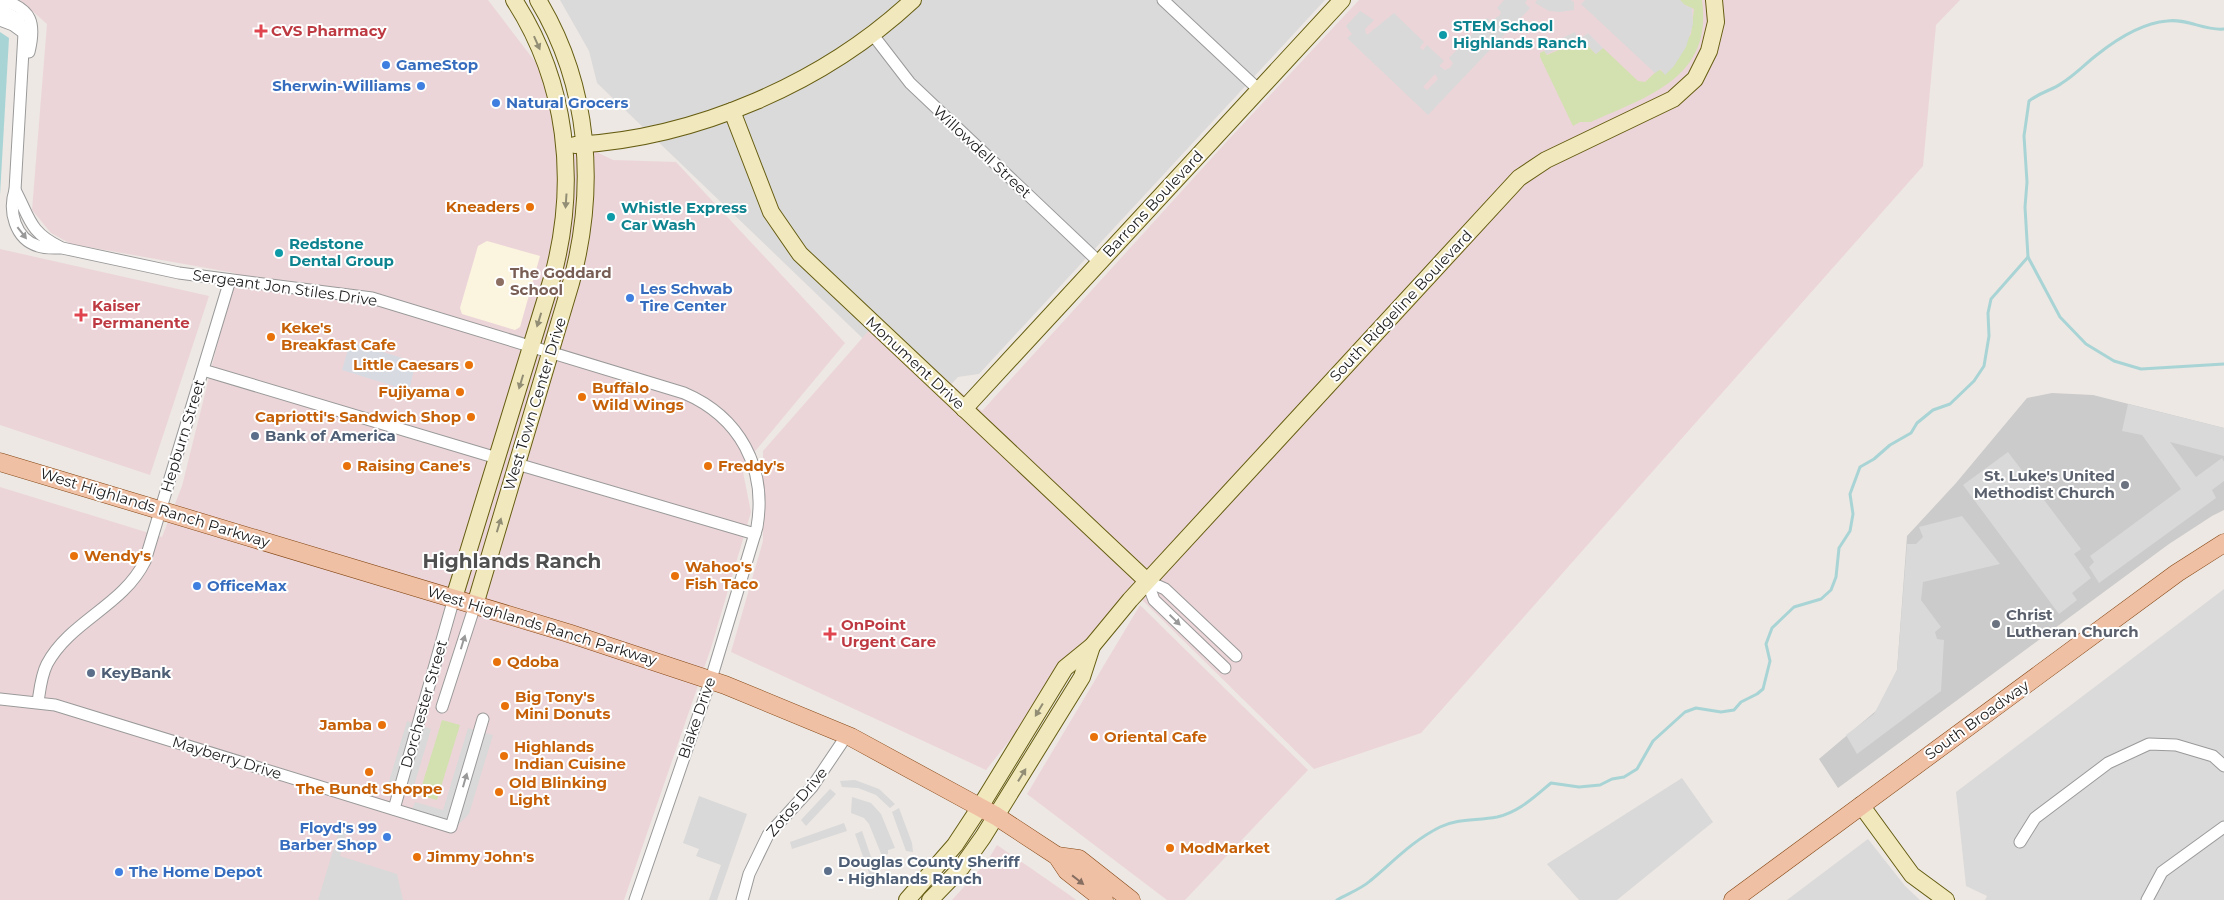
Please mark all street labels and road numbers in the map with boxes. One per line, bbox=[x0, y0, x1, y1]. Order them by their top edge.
street label: Willowdell Street bbox=[929, 101, 1035, 202]
street label: Barrons Boulevard bbox=[1098, 146, 1207, 261]
street label: South Ridgeline Boulevard bbox=[1325, 226, 1476, 386]
street label: Sergeant Jon Stiles Drive bbox=[192, 265, 379, 310]
street label: Monument Drive bbox=[862, 312, 969, 413]
street label: West Town Center Drive bbox=[499, 315, 570, 493]
street label: Hepburn Street bbox=[156, 377, 209, 495]
street label: West Highlands Ranch Parkway bbox=[38, 464, 273, 552]
street label: West Highlands Ranch Parkway bbox=[425, 582, 660, 670]
street label: Dorchester Street bbox=[396, 637, 451, 770]
street label: Blake Drive bbox=[674, 674, 719, 761]
street label: South Broadway bbox=[1921, 675, 2033, 764]
street label: Mayberry Drive bbox=[170, 732, 284, 783]
street label: Zotos Drive bbox=[762, 763, 831, 840]

